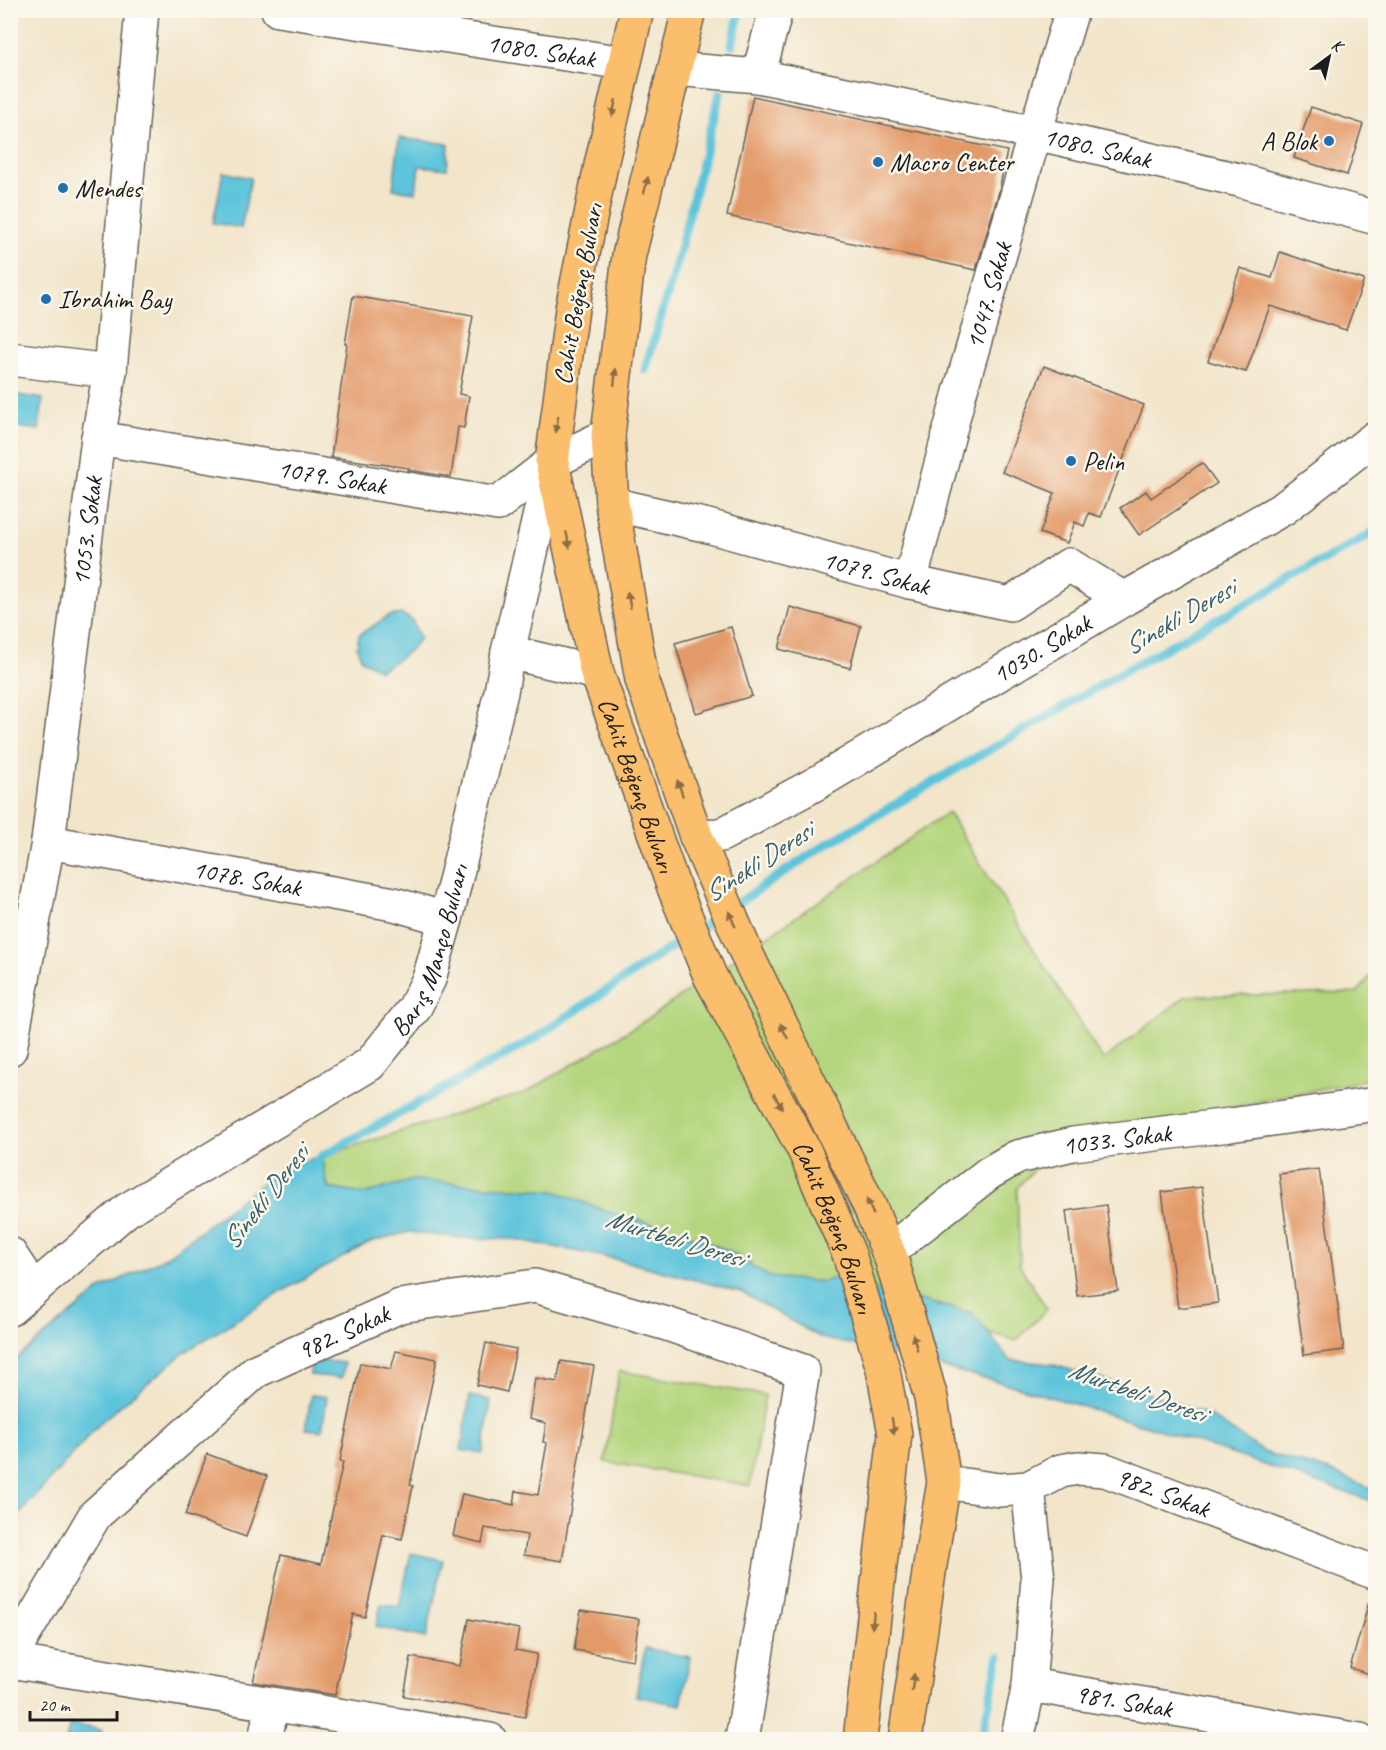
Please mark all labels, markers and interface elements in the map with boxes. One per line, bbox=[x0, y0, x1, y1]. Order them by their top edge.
street label: 1080. Sokak bbox=[484, 26, 599, 75]
north arrow bbox=[1299, 27, 1359, 87]
text: K bbox=[1328, 35, 1349, 58]
one-way arrow bbox=[609, 99, 618, 118]
street label: 1080. Sokak bbox=[1040, 119, 1156, 176]
place label: A Blok bbox=[1261, 125, 1319, 158]
marker: A Blok bbox=[1322, 134, 1336, 148]
place label: Macro Center bbox=[890, 146, 1015, 179]
marker: Macro Center bbox=[871, 155, 885, 169]
place label: Mendes bbox=[75, 172, 144, 205]
one-way arrow bbox=[642, 175, 652, 194]
marker: Mendes bbox=[56, 181, 70, 195]
street label: Cahit Beğenç Bulvarı bbox=[546, 200, 610, 387]
street label: 1047. Sokak bbox=[957, 237, 1019, 353]
place label: Ibrahim Bay bbox=[58, 283, 173, 316]
marker: Ibrahim Bay bbox=[39, 292, 53, 306]
one-way arrow bbox=[610, 367, 620, 386]
one-way arrow bbox=[552, 415, 561, 434]
place label: Pelin bbox=[1083, 445, 1125, 478]
street label: 1079. Sokak bbox=[275, 451, 390, 502]
marker: Pelin bbox=[1064, 454, 1078, 468]
street label: 1053. Sokak bbox=[63, 473, 110, 587]
one-way arrow bbox=[564, 531, 574, 549]
street label: 1079. Sokak bbox=[819, 542, 934, 603]
water label: Sinekli Deresi bbox=[1117, 568, 1247, 662]
one-way arrow bbox=[624, 590, 633, 609]
street label: 1030. Sokak bbox=[986, 605, 1098, 691]
street label: Cahit Beğenç Bulvarı bbox=[591, 693, 684, 878]
one-way arrow bbox=[674, 779, 684, 797]
water label: Sinekli Deresi bbox=[697, 810, 825, 910]
street label: 1078. Sokak bbox=[190, 852, 305, 904]
street label: Barış Manço Bulvarı bbox=[382, 860, 475, 1043]
one-way arrow bbox=[727, 910, 737, 928]
one-way arrow bbox=[780, 1023, 789, 1040]
one-way arrow bbox=[773, 1093, 783, 1110]
street label: 1033. Sokak bbox=[1059, 1116, 1174, 1162]
water label: Sinekli Deresi bbox=[214, 1133, 321, 1256]
street label: Cahit Beğenç Bulvarı bbox=[785, 1134, 882, 1318]
one-way arrow bbox=[865, 1198, 874, 1215]
water label: Murtbeli Deresi bbox=[602, 1201, 754, 1277]
street label: 982. Sokak bbox=[292, 1296, 396, 1367]
one-way arrow bbox=[910, 1333, 919, 1351]
water label: Murtbeli Deresi bbox=[1064, 1352, 1216, 1432]
one-way arrow bbox=[889, 1417, 898, 1436]
street label: 982. Sokak bbox=[1111, 1459, 1216, 1525]
one-way arrow bbox=[869, 1611, 878, 1630]
one-way arrow bbox=[908, 1672, 917, 1691]
street label: 981. Sokak bbox=[1073, 1676, 1176, 1725]
scale bar bbox=[30, 1684, 117, 1722]
text: 20 m bbox=[39, 1694, 72, 1716]

